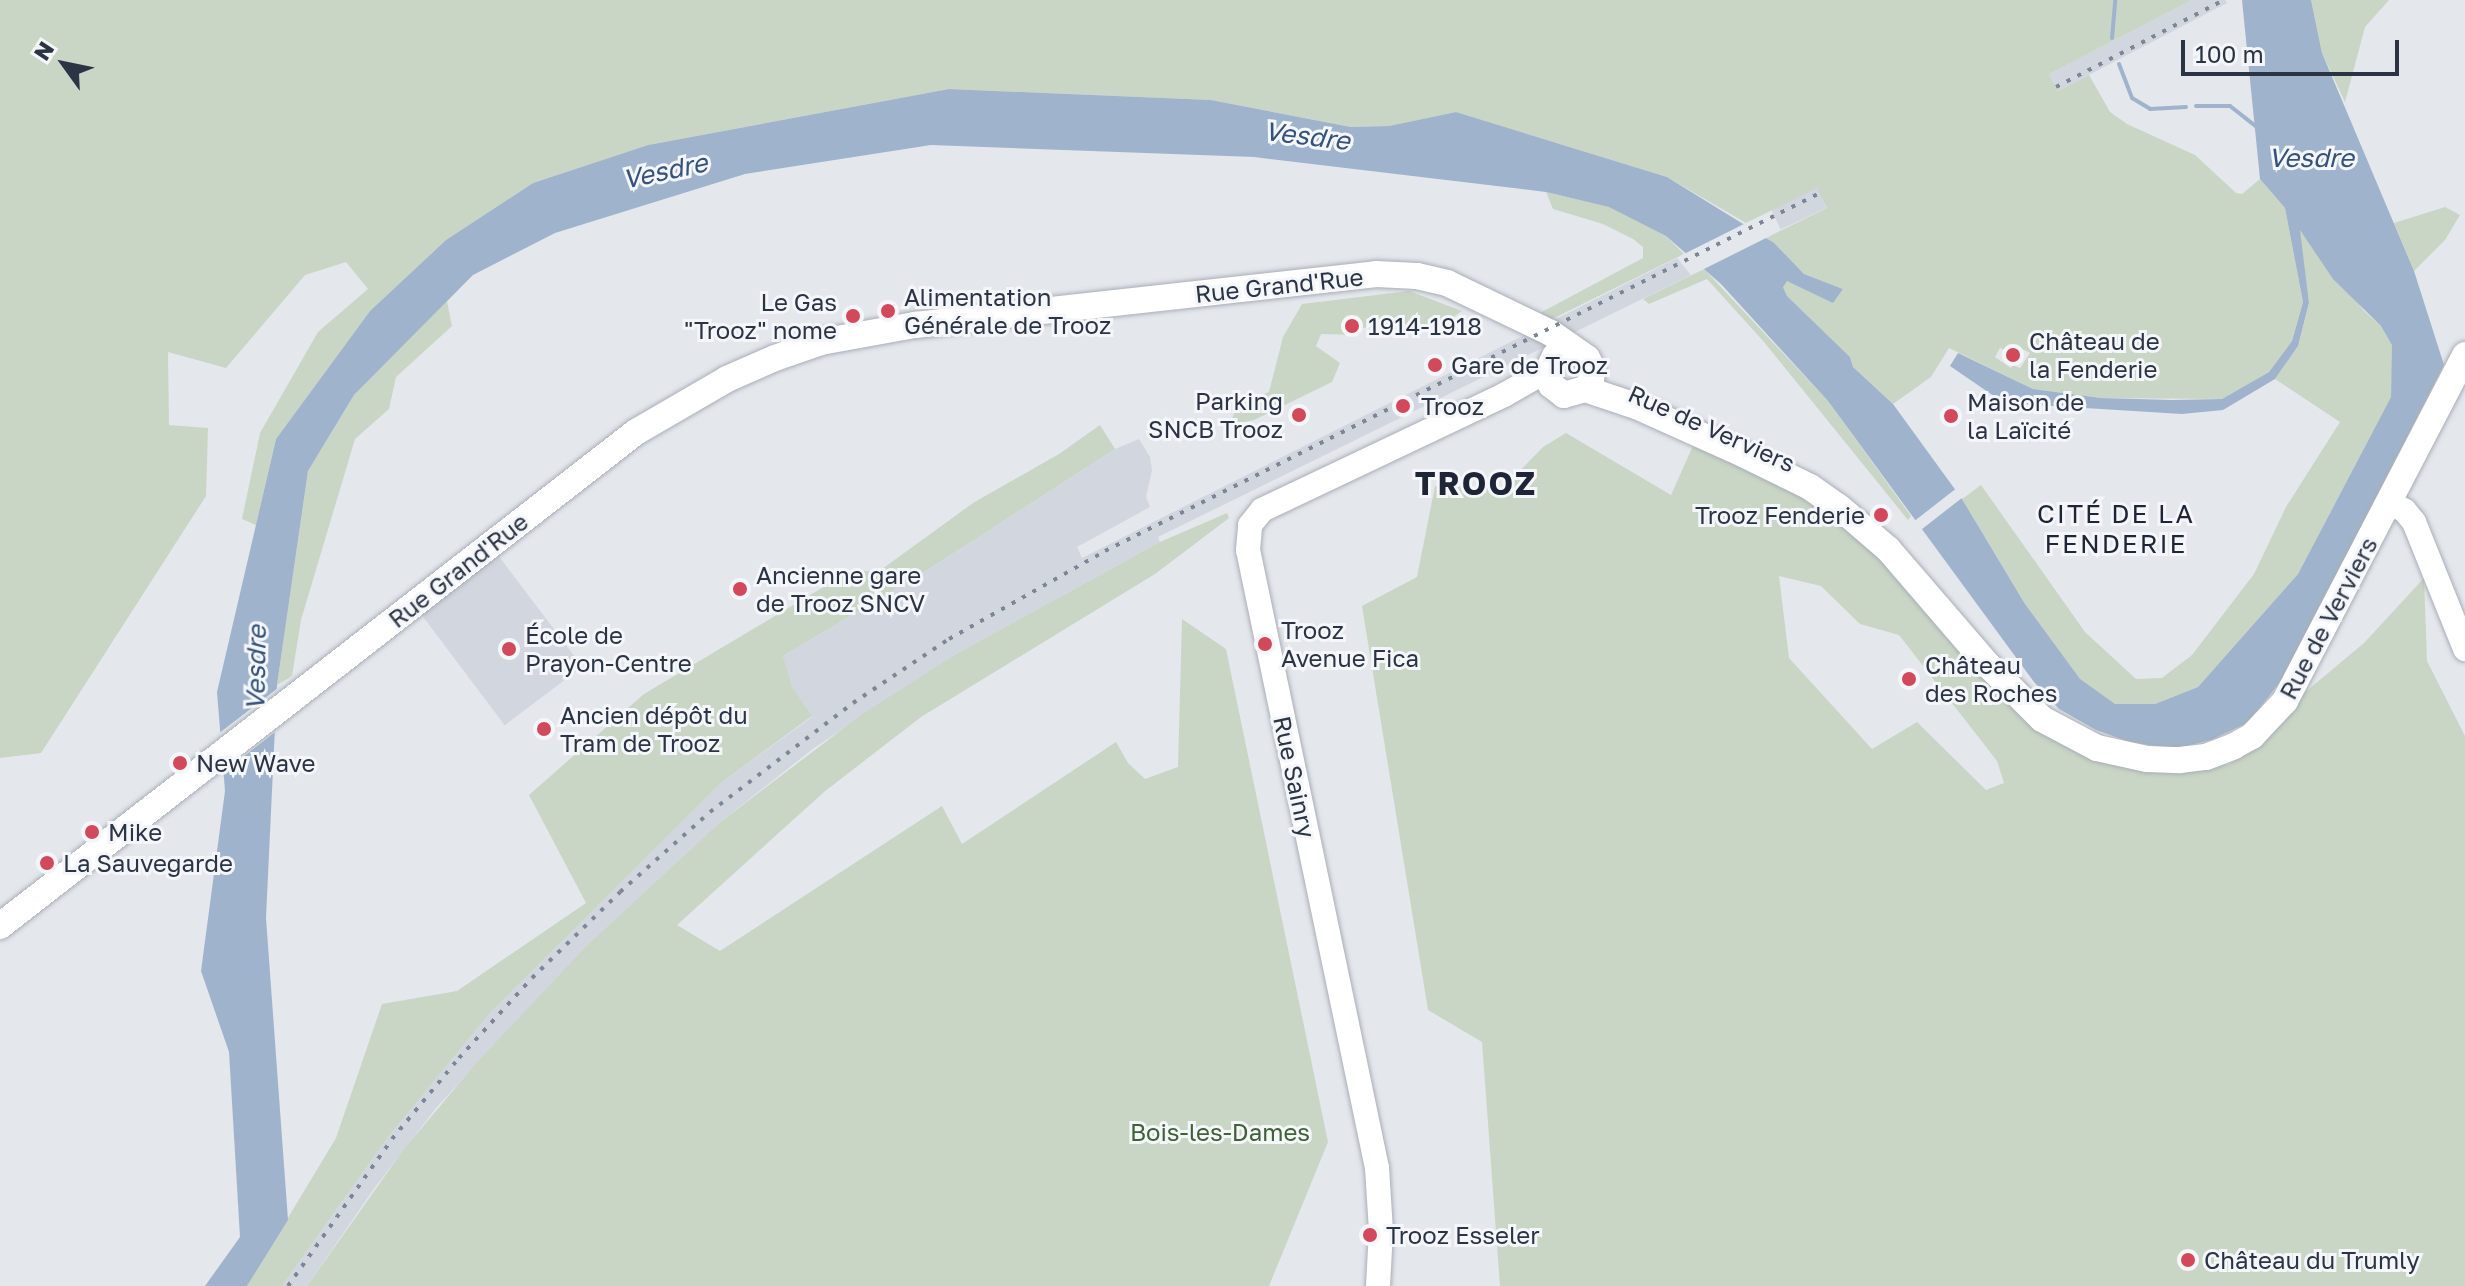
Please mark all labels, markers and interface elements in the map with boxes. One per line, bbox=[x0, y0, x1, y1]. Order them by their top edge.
north arrow bbox=[24, 24, 104, 104]
scale bar bbox=[2185, 24, 2403, 74]
text: N bbox=[28, 36, 59, 65]
text: 100 m bbox=[2195, 39, 2264, 68]
water label: Vesdre bbox=[1263, 115, 1351, 157]
water label: Vesdre bbox=[2268, 142, 2354, 174]
water label: Vesdre bbox=[620, 147, 710, 195]
street label: Rue Grand'Rue bbox=[1193, 262, 1365, 308]
place label: Alimentation Générale de Trooz bbox=[904, 283, 1111, 339]
place label: Le Gas "Trooz" nome bbox=[684, 288, 837, 344]
marker: Alimentation Générale de Trooz bbox=[879, 302, 897, 320]
marker: Le Gas "Trooz" nome bbox=[844, 307, 862, 325]
place label: 1914-1918 bbox=[1368, 312, 1482, 340]
marker: 1914-1918 bbox=[1343, 317, 1361, 335]
place label: Château de la Fenderie bbox=[2029, 327, 2160, 383]
marker: Château de la Fenderie bbox=[2004, 346, 2022, 364]
place label: Gare de Trooz bbox=[1451, 351, 1608, 379]
marker: Gare de Trooz bbox=[1426, 356, 1444, 374]
street label: Rue de Verviers bbox=[1624, 378, 1800, 478]
place label: Parking SNCB Trooz bbox=[1148, 387, 1283, 443]
place label: Maison de la Laïcité bbox=[1967, 388, 2084, 444]
place label: Trooz bbox=[1421, 392, 1484, 420]
marker: Trooz bbox=[1392, 395, 1414, 417]
marker: Parking SNCB Trooz bbox=[1290, 406, 1308, 424]
marker: Maison de la Laïcité bbox=[1942, 407, 1960, 425]
district label: TROOZ bbox=[1415, 464, 1537, 502]
district label: CITÉ DE LA FENDERIE bbox=[2037, 498, 2195, 560]
place label: Trooz Fenderie bbox=[1695, 501, 1865, 529]
marker: Trooz Fenderie bbox=[1872, 506, 1890, 524]
street label: Rue Grand'Rue bbox=[383, 507, 533, 633]
street label: Rue de Verviers bbox=[2273, 532, 2383, 704]
place label: Ancienne gare de Trooz SNCV bbox=[756, 561, 925, 617]
marker: Ancienne gare de Trooz SNCV bbox=[731, 580, 749, 598]
place label: Trooz Avenue Fica bbox=[1281, 616, 1419, 672]
place label: École de Prayon-Centre bbox=[525, 621, 692, 677]
water label: Vesdre bbox=[240, 625, 272, 711]
marker: Trooz Avenue Fica bbox=[1256, 635, 1274, 653]
marker: École de Prayon-Centre bbox=[500, 640, 518, 658]
place label: Château des Roches bbox=[1925, 651, 2057, 707]
marker: Château des Roches bbox=[1900, 670, 1918, 688]
place label: Ancien dépôt du Tram de Trooz bbox=[560, 701, 748, 757]
street label: Rue Sainry bbox=[1268, 713, 1322, 841]
marker: Ancien dépôt du Tram de Trooz bbox=[535, 720, 553, 738]
place label: New Wave bbox=[196, 749, 315, 777]
marker: New Wave bbox=[171, 754, 189, 772]
place label: Mike bbox=[108, 818, 162, 846]
marker: Mike bbox=[83, 823, 101, 841]
place label: La Sauvegarde bbox=[63, 849, 233, 877]
marker: La Sauvegarde bbox=[38, 854, 56, 872]
park label: Bois-les-Dames bbox=[1130, 1118, 1310, 1146]
place label: Trooz Esseler bbox=[1386, 1221, 1540, 1249]
marker: Trooz Esseler bbox=[1361, 1226, 1379, 1244]
place label: Château du Trumly bbox=[2204, 1246, 2420, 1274]
marker: Château du Trumly bbox=[2179, 1251, 2197, 1269]

